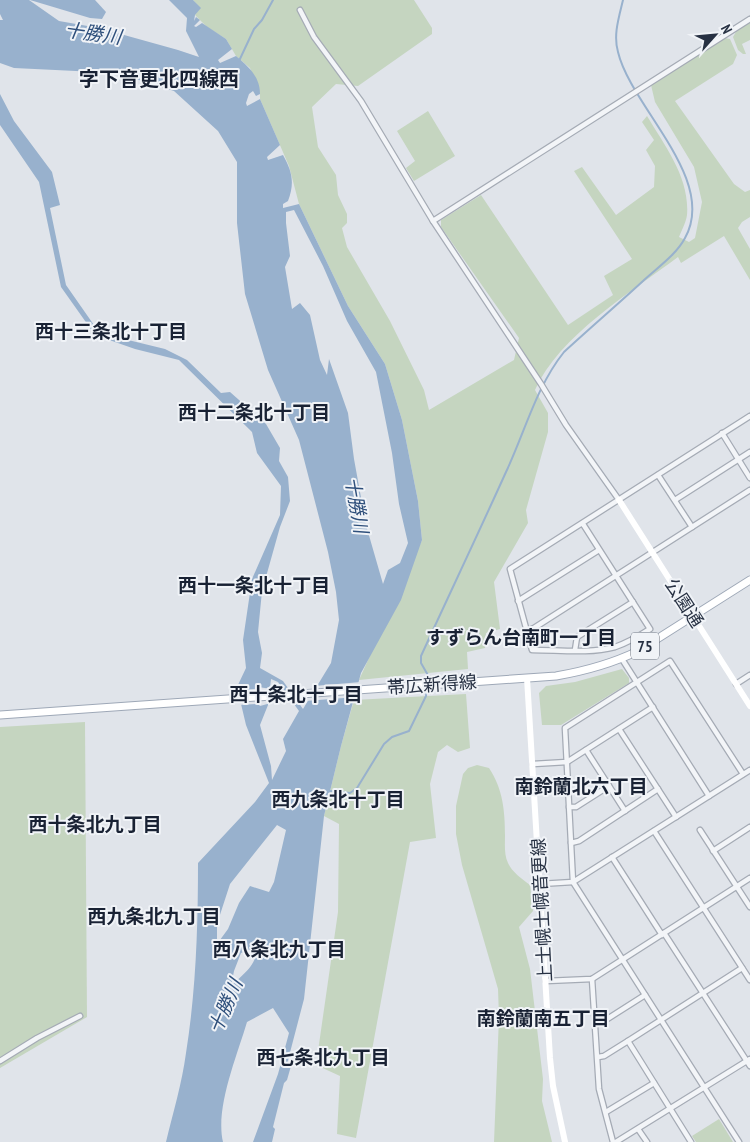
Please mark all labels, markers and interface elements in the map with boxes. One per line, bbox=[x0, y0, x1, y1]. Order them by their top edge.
north arrow bbox=[690, 10, 740, 60]
water label: 十勝川 bbox=[63, 17, 125, 49]
text: N bbox=[717, 22, 736, 37]
district label: 字下音更北四線西 bbox=[79, 66, 239, 92]
district label: 西十三条北十丁目 bbox=[35, 319, 187, 343]
district label: 西十二条北十丁目 bbox=[178, 400, 330, 424]
water label: 十勝川 bbox=[340, 475, 374, 537]
district label: 西十一条北十丁目 bbox=[178, 573, 330, 597]
street label: 公園通 bbox=[660, 574, 709, 632]
district label: すずらん台南町一丁目 bbox=[426, 625, 616, 649]
road number: 75 bbox=[631, 632, 659, 659]
street label: 帯広新得線 bbox=[386, 670, 478, 699]
district label: 西十条北十丁目 bbox=[229, 682, 363, 706]
district label: 南鈴蘭北六丁目 bbox=[514, 774, 648, 798]
district label: 西九条北十丁目 bbox=[271, 787, 405, 811]
district label: 西十条北九丁目 bbox=[28, 812, 162, 836]
street label: 上士幌士幌音更線 bbox=[526, 838, 557, 983]
district label: 西九条北九丁目 bbox=[87, 904, 221, 928]
district label: 西八条北九丁目 bbox=[212, 937, 346, 961]
water label: 十勝川 bbox=[203, 973, 248, 1037]
district label: 南鈴蘭南五丁目 bbox=[476, 1006, 610, 1030]
district label: 西七条北九丁目 bbox=[256, 1045, 390, 1069]

